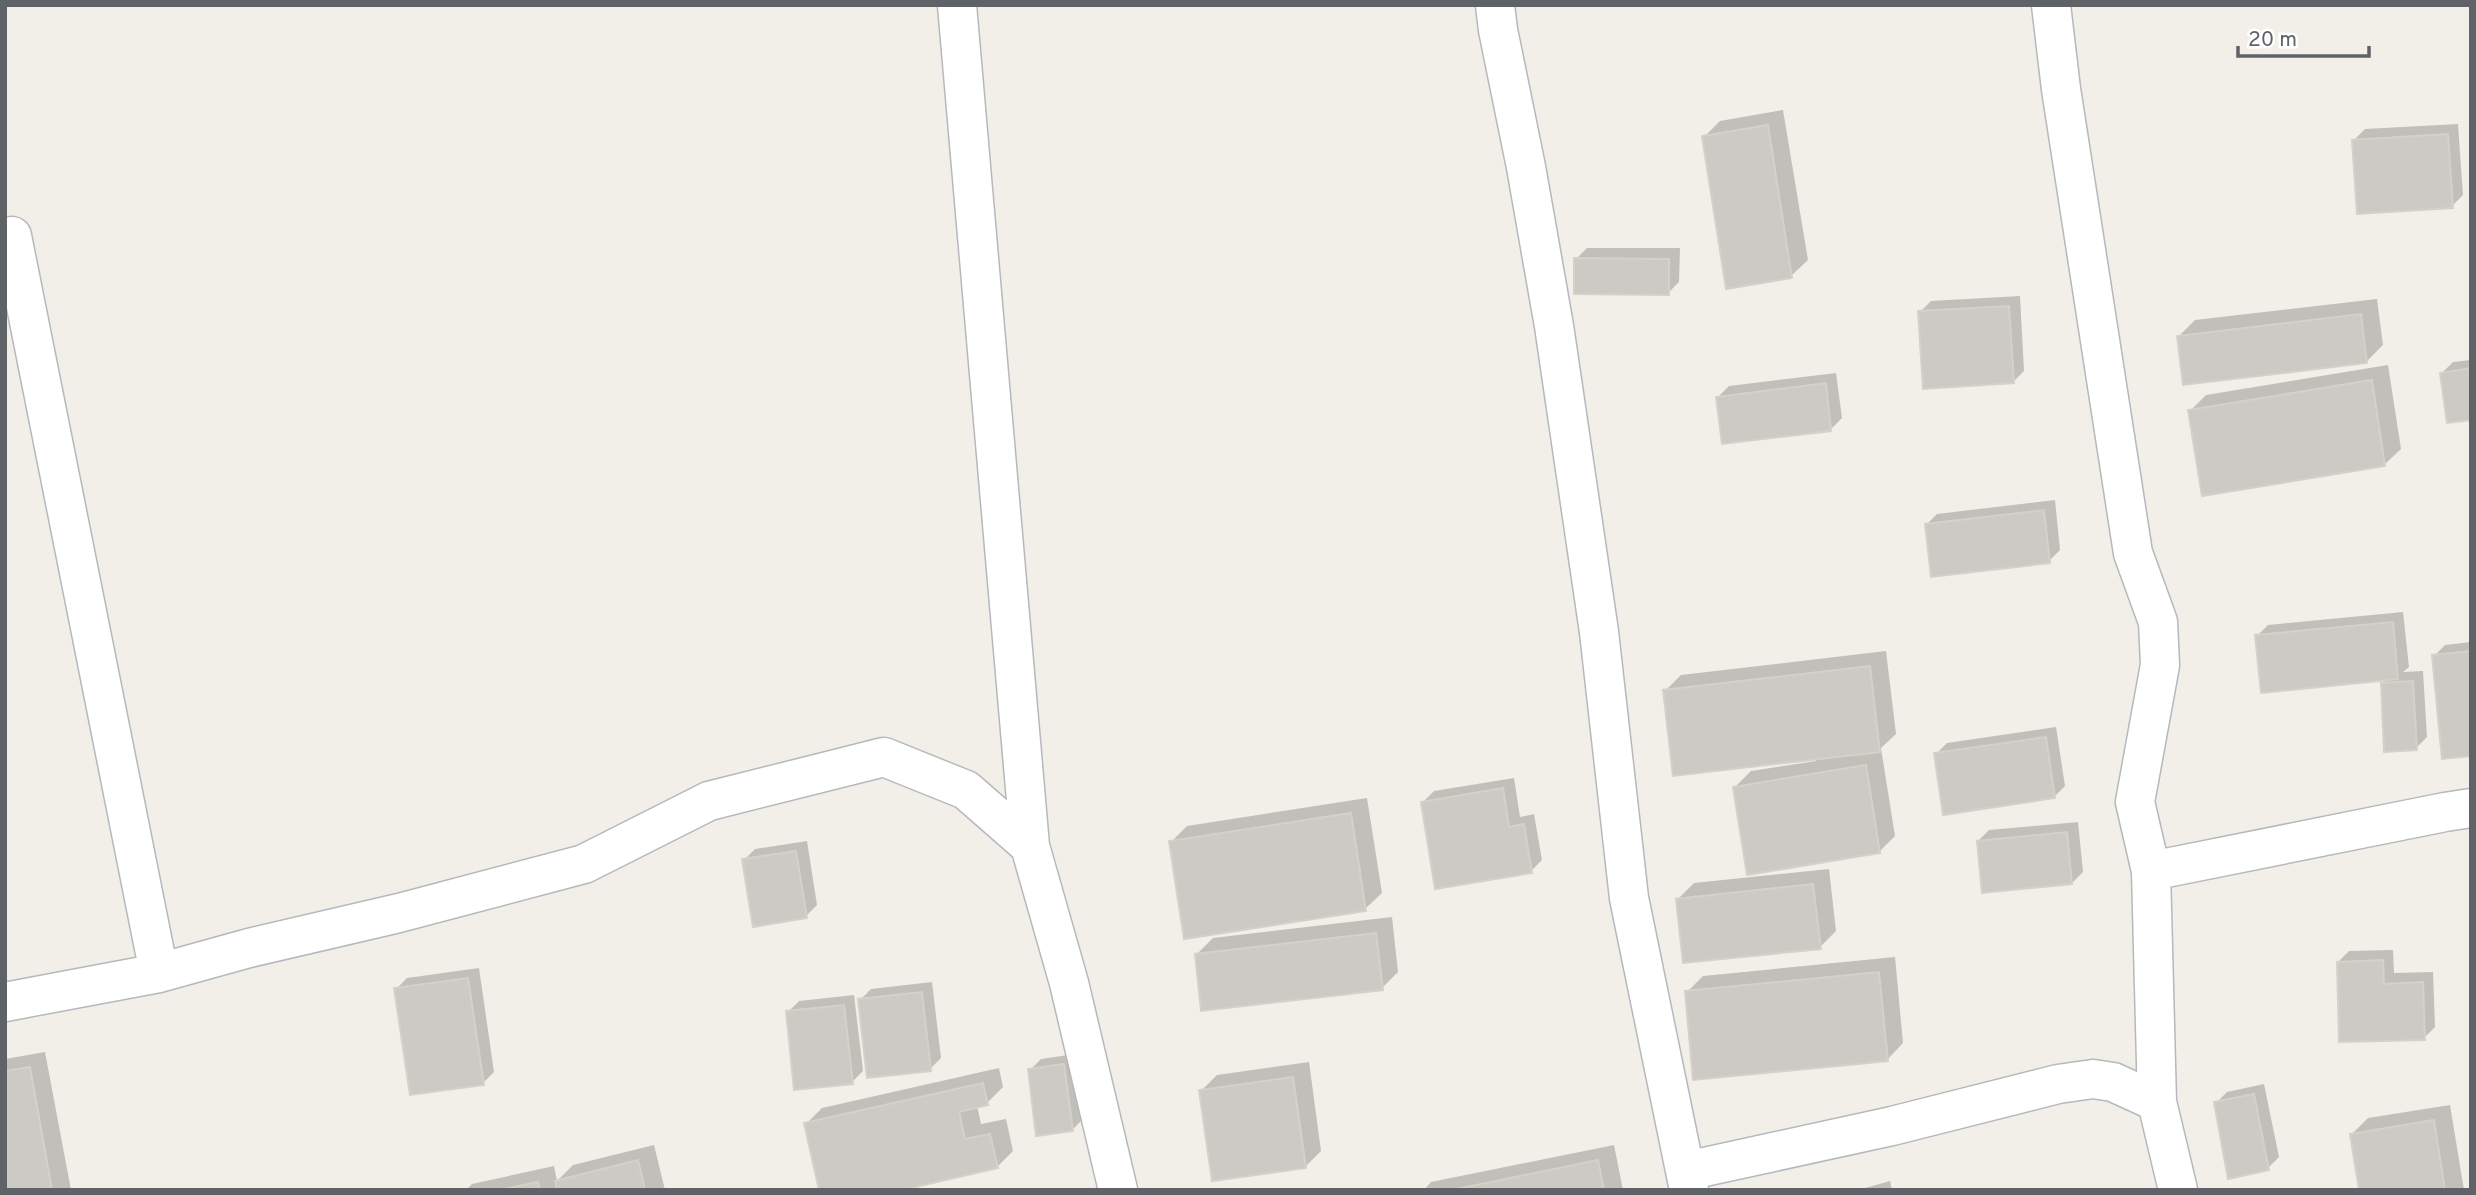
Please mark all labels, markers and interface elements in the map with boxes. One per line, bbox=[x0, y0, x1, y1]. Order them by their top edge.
scale bar bbox=[2238, 14, 2369, 58]
text: 20 m bbox=[2248, 27, 2297, 54]

